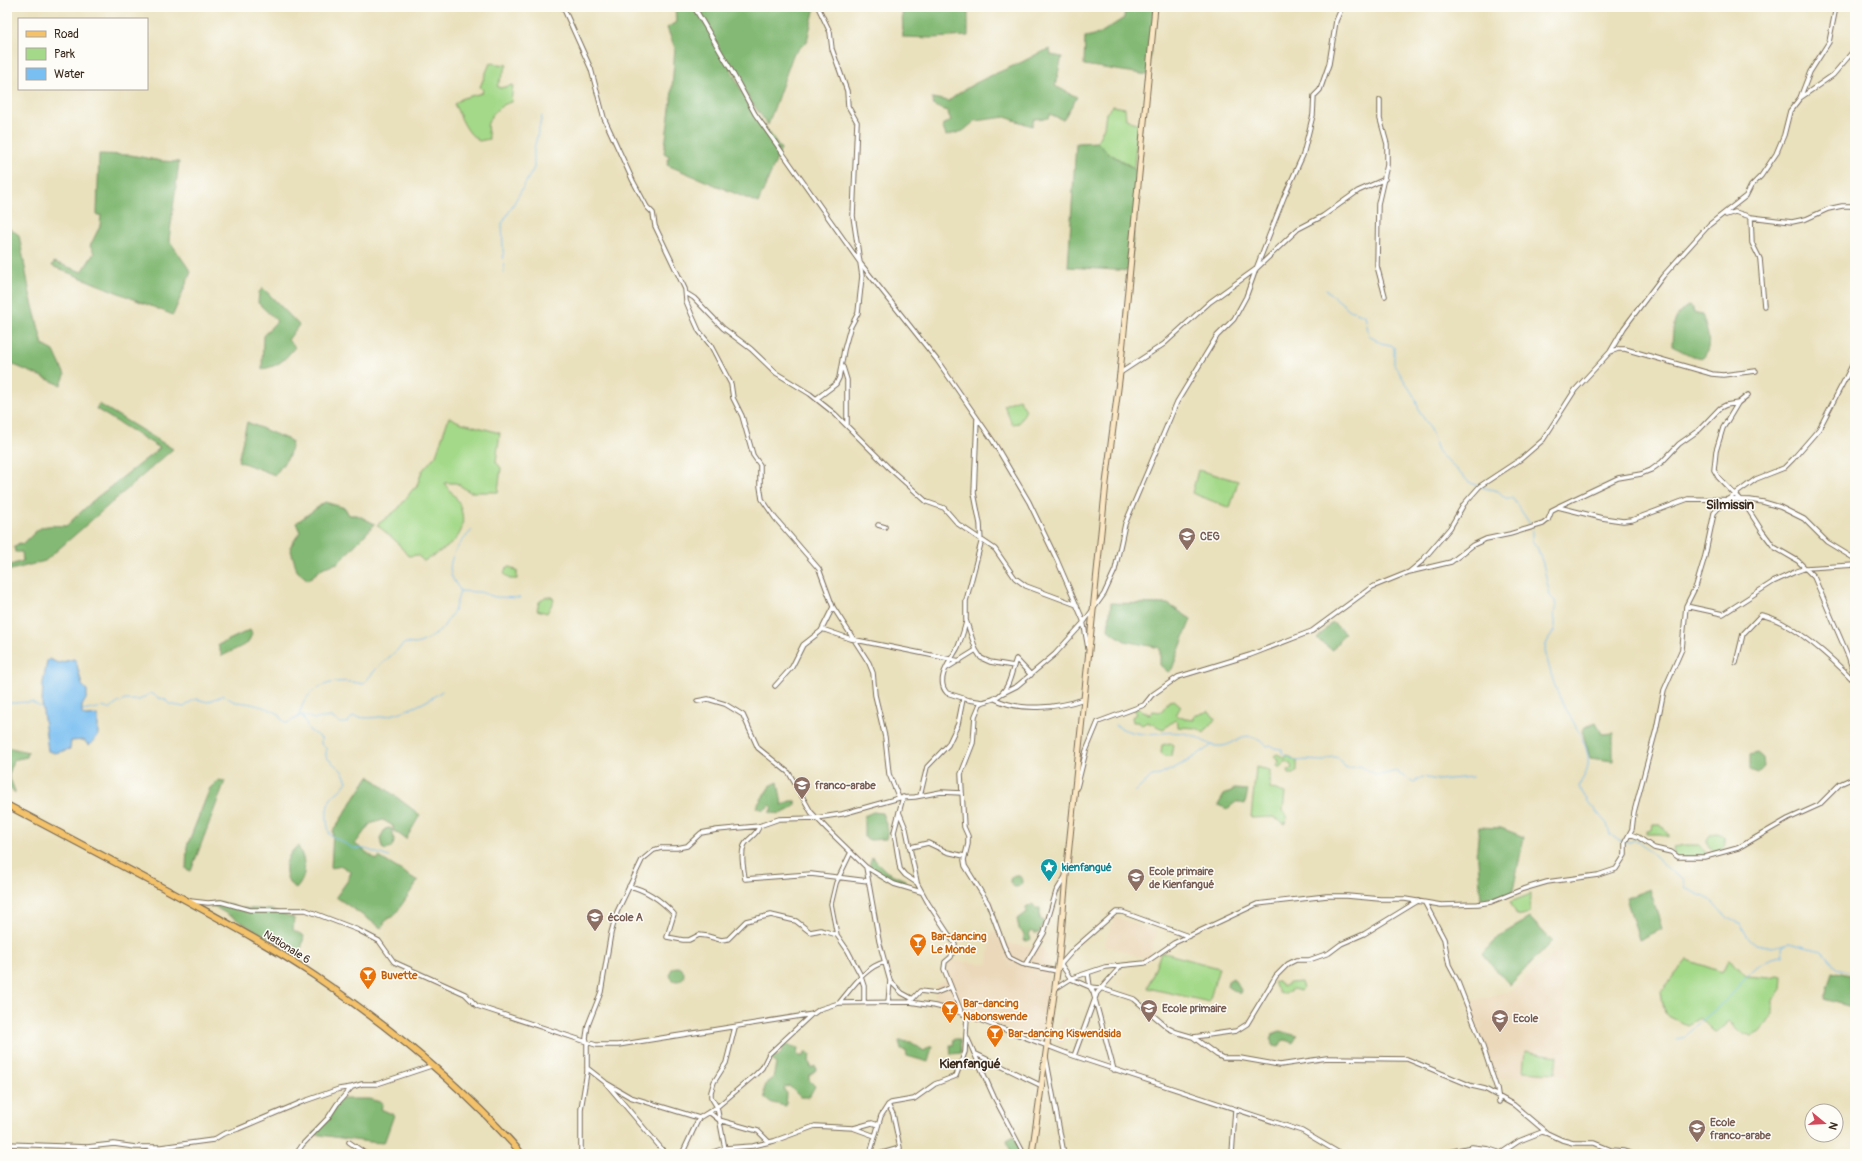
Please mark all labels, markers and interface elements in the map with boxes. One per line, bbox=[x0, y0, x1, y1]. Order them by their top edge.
legend bbox=[18, 18, 148, 90]
text: Road bbox=[54, 27, 79, 42]
text: Park bbox=[54, 47, 75, 62]
text: Water bbox=[54, 67, 85, 82]
district label: Silmissin bbox=[1706, 497, 1755, 513]
school or university icon: CEG bbox=[1177, 526, 1197, 551]
place label: CEG bbox=[1200, 530, 1220, 543]
school or university icon: franco-arabe bbox=[792, 775, 812, 800]
place label: franco-arabe bbox=[815, 779, 876, 792]
place icon: kienfangué bbox=[1039, 857, 1059, 882]
place label: kienfangué bbox=[1061, 861, 1112, 874]
place label: Ecole primaire de Kienfangué bbox=[1149, 865, 1214, 891]
school or university icon: Ecole primaire de Kienfangué bbox=[1126, 867, 1146, 892]
school or university icon: école A bbox=[585, 907, 605, 932]
place label: école A bbox=[607, 911, 644, 924]
street label: Nationale 6 bbox=[261, 928, 313, 966]
place label: Bar-dancing Le Monde bbox=[931, 930, 987, 956]
bar icon: Bar-dancing Le Monde bbox=[908, 932, 928, 957]
bar icon: Buvette bbox=[358, 965, 378, 990]
place label: Buvette bbox=[381, 969, 418, 982]
place label: Bar-dancing Nabonswende bbox=[963, 997, 1028, 1023]
school or university icon: Ecole primaire bbox=[1139, 998, 1159, 1023]
bar icon: Bar-dancing Nabonswende bbox=[940, 999, 960, 1024]
place label: Ecole primaire bbox=[1162, 1002, 1227, 1015]
school or university icon: Ecole bbox=[1490, 1008, 1510, 1033]
place label: Ecole bbox=[1513, 1012, 1539, 1025]
bar icon: Bar-dancing Kiswendsida bbox=[985, 1023, 1005, 1048]
place label: Bar-dancing Kiswendsida bbox=[1008, 1027, 1121, 1040]
district label: Kienfangué bbox=[939, 1056, 1001, 1072]
north arrow bbox=[1804, 1103, 1844, 1143]
place label: Ecole franco-arabe bbox=[1710, 1116, 1771, 1142]
school or university icon: Ecole franco-arabe bbox=[1687, 1118, 1707, 1143]
text: N bbox=[1826, 1120, 1840, 1132]

